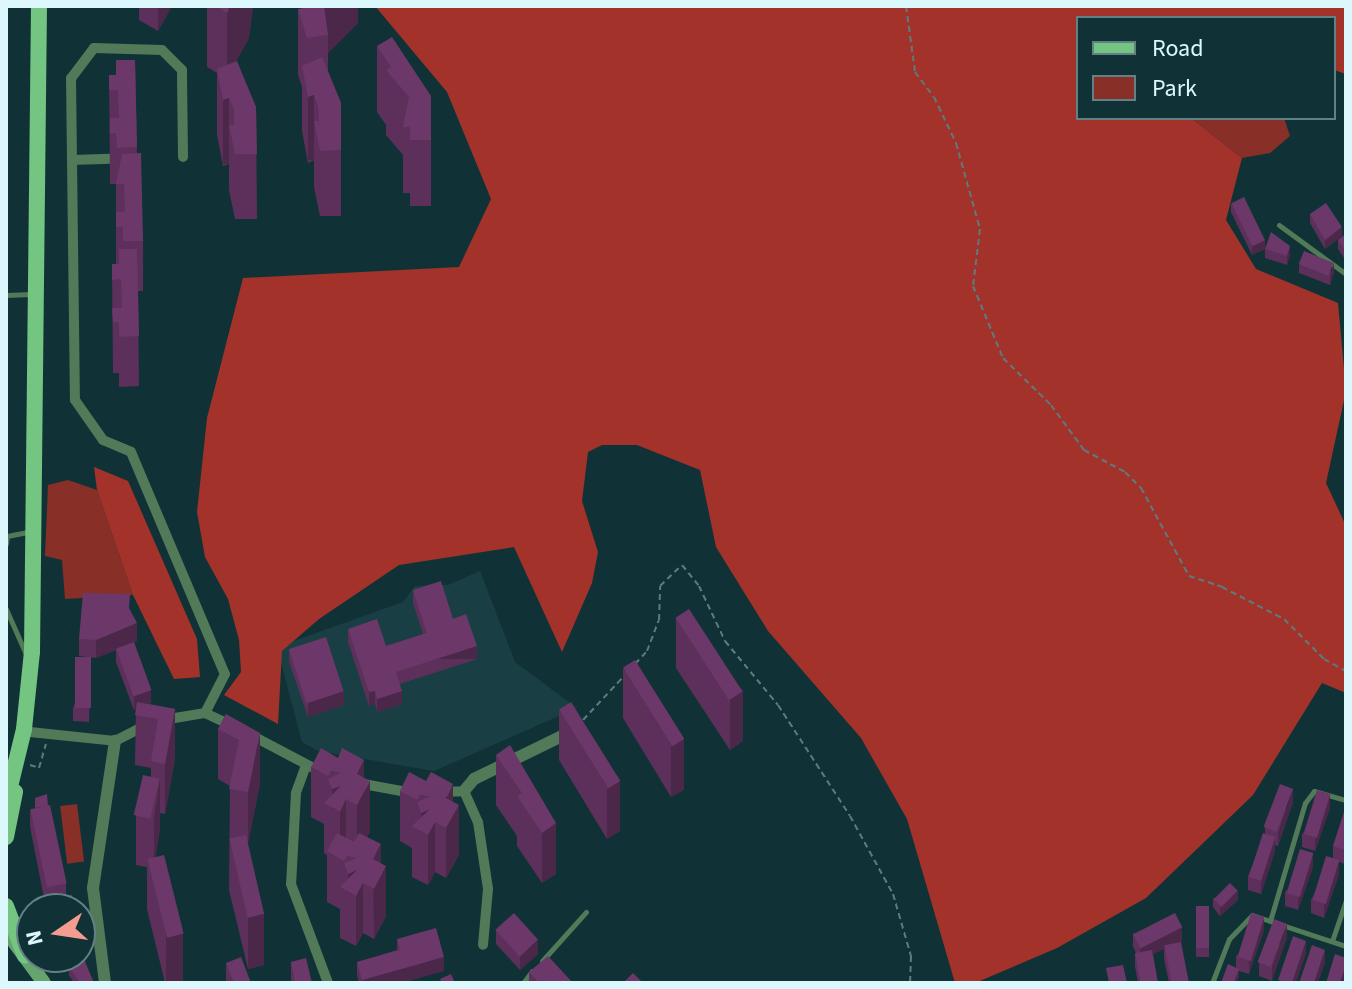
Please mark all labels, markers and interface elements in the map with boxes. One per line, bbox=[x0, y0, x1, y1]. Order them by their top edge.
legend bbox=[1076, 16, 1336, 120]
text: Road bbox=[1152, 31, 1204, 66]
text: Park bbox=[1152, 71, 1197, 106]
north arrow bbox=[16, 893, 96, 973]
text: N bbox=[17, 927, 52, 949]

